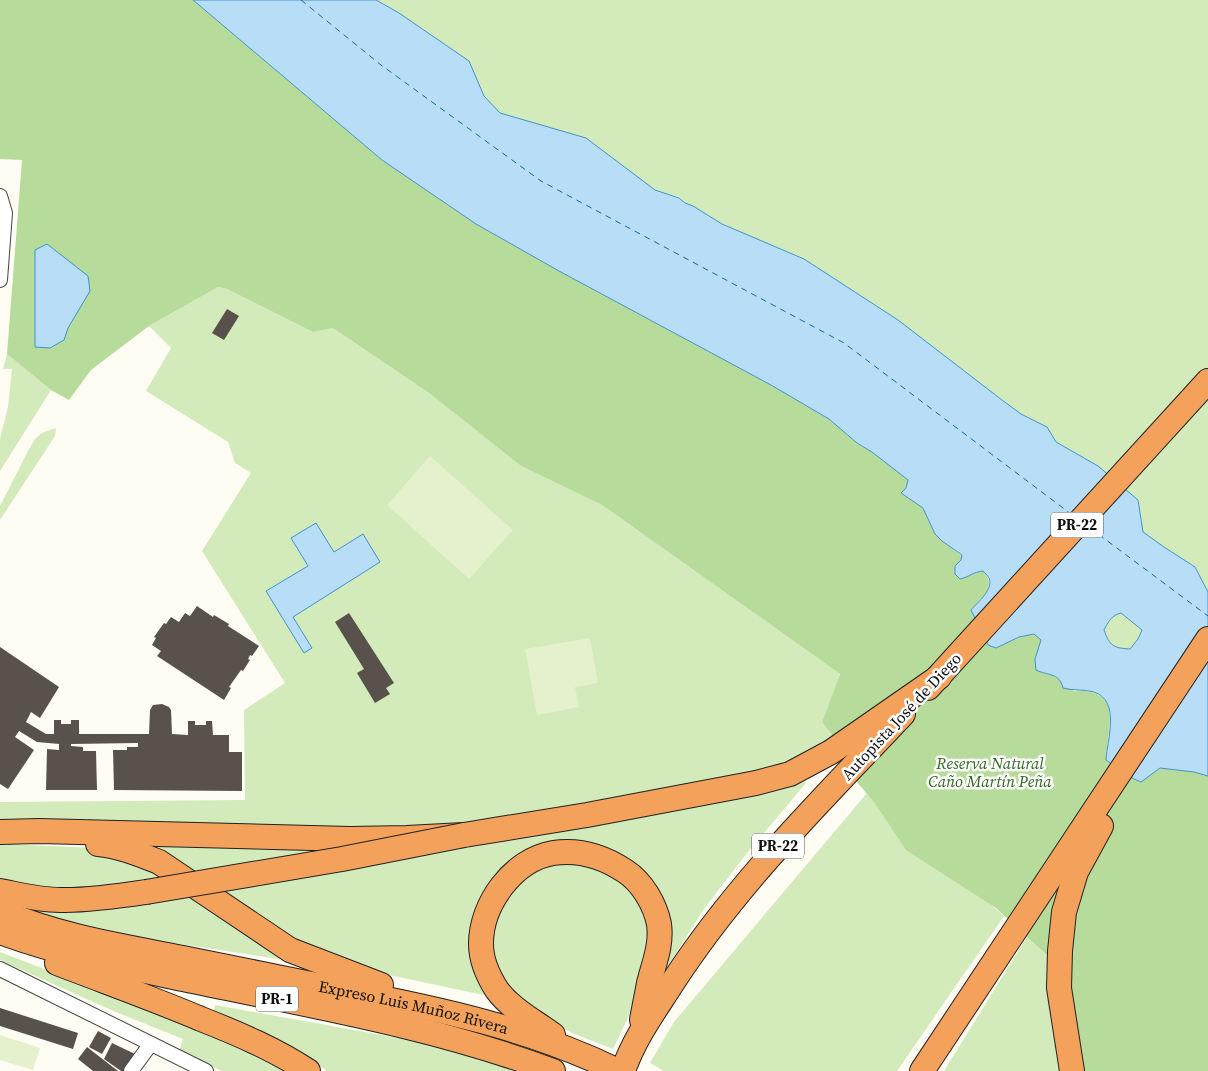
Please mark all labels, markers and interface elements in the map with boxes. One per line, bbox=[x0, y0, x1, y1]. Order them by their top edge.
road number: PR-22 bbox=[1051, 512, 1103, 538]
street label: Autopista José de Diego bbox=[836, 647, 966, 785]
park label: Reserva Natural Caño Martín Peña bbox=[928, 752, 1052, 792]
road number: PR-22 bbox=[752, 834, 804, 858]
street label: Expreso Luis Muñoz Rivera bbox=[317, 975, 512, 1039]
road number: PR-1 bbox=[256, 986, 298, 1012]

